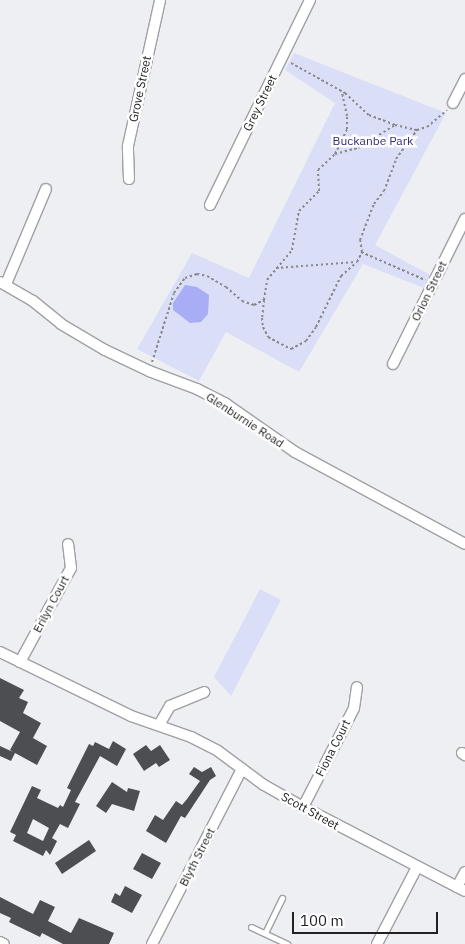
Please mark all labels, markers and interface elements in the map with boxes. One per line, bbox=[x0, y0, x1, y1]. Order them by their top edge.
street label: Grove Street bbox=[126, 55, 154, 123]
street label: Grey Street bbox=[240, 72, 280, 134]
park label: Buckanbe Park bbox=[333, 134, 413, 148]
street label: Orion Street bbox=[408, 259, 450, 323]
street label: Glenburnie Road bbox=[203, 389, 287, 451]
street label: Erilyn Court bbox=[30, 573, 72, 635]
street label: Fiona Court bbox=[312, 717, 354, 779]
street label: Scott Street bbox=[279, 789, 341, 833]
street label: Blyth Street bbox=[176, 825, 218, 889]
scale bar bbox=[295, 902, 441, 934]
text: 100 m bbox=[300, 911, 344, 930]

